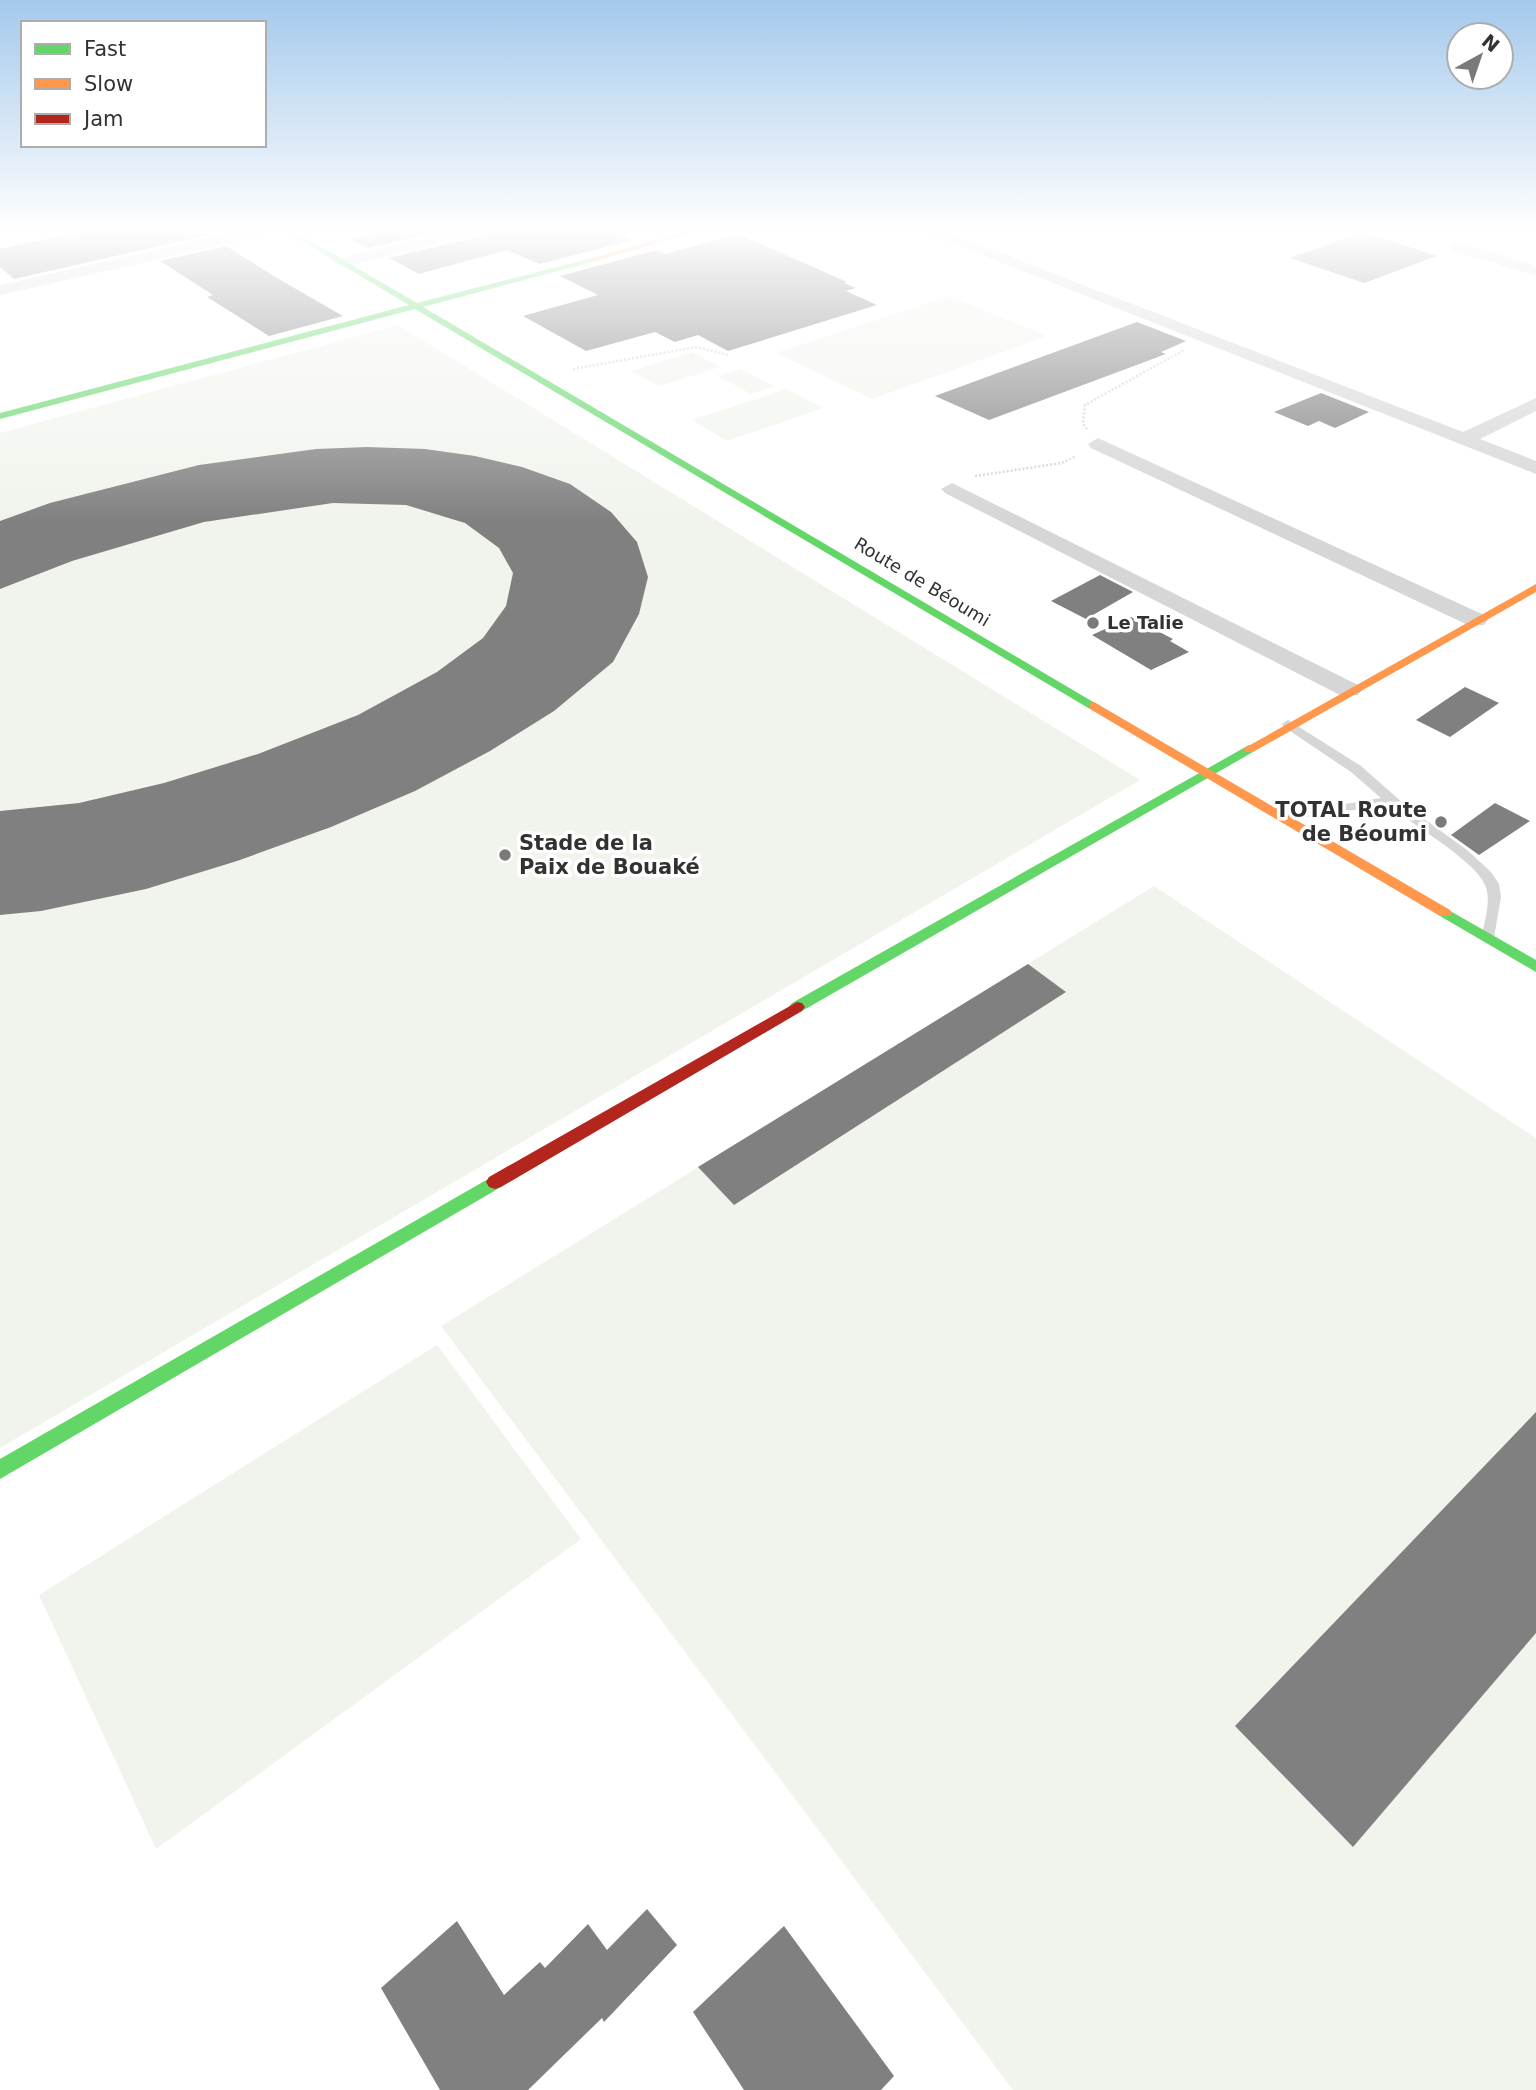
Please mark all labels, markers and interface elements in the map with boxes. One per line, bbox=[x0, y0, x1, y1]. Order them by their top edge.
legend bbox=[21, 21, 266, 147]
north arrow bbox=[1445, 21, 1515, 91]
text: N bbox=[1478, 29, 1504, 57]
text: Fast bbox=[84, 37, 126, 61]
text: Slow bbox=[84, 72, 133, 96]
text: Jam bbox=[82, 107, 124, 131]
street label: Route de Béoumi bbox=[851, 533, 994, 630]
place label: Le Talie bbox=[1107, 612, 1184, 633]
marker: Le Talie bbox=[1085, 615, 1101, 631]
place label: TOTAL Route de Béoumi bbox=[1275, 798, 1427, 846]
marker: TOTAL Route de Béoumi bbox=[1433, 814, 1449, 830]
place label: Stade de la Paix de Bouaké bbox=[519, 831, 700, 879]
marker: Stade de la Paix de Bouaké bbox=[497, 847, 513, 863]

